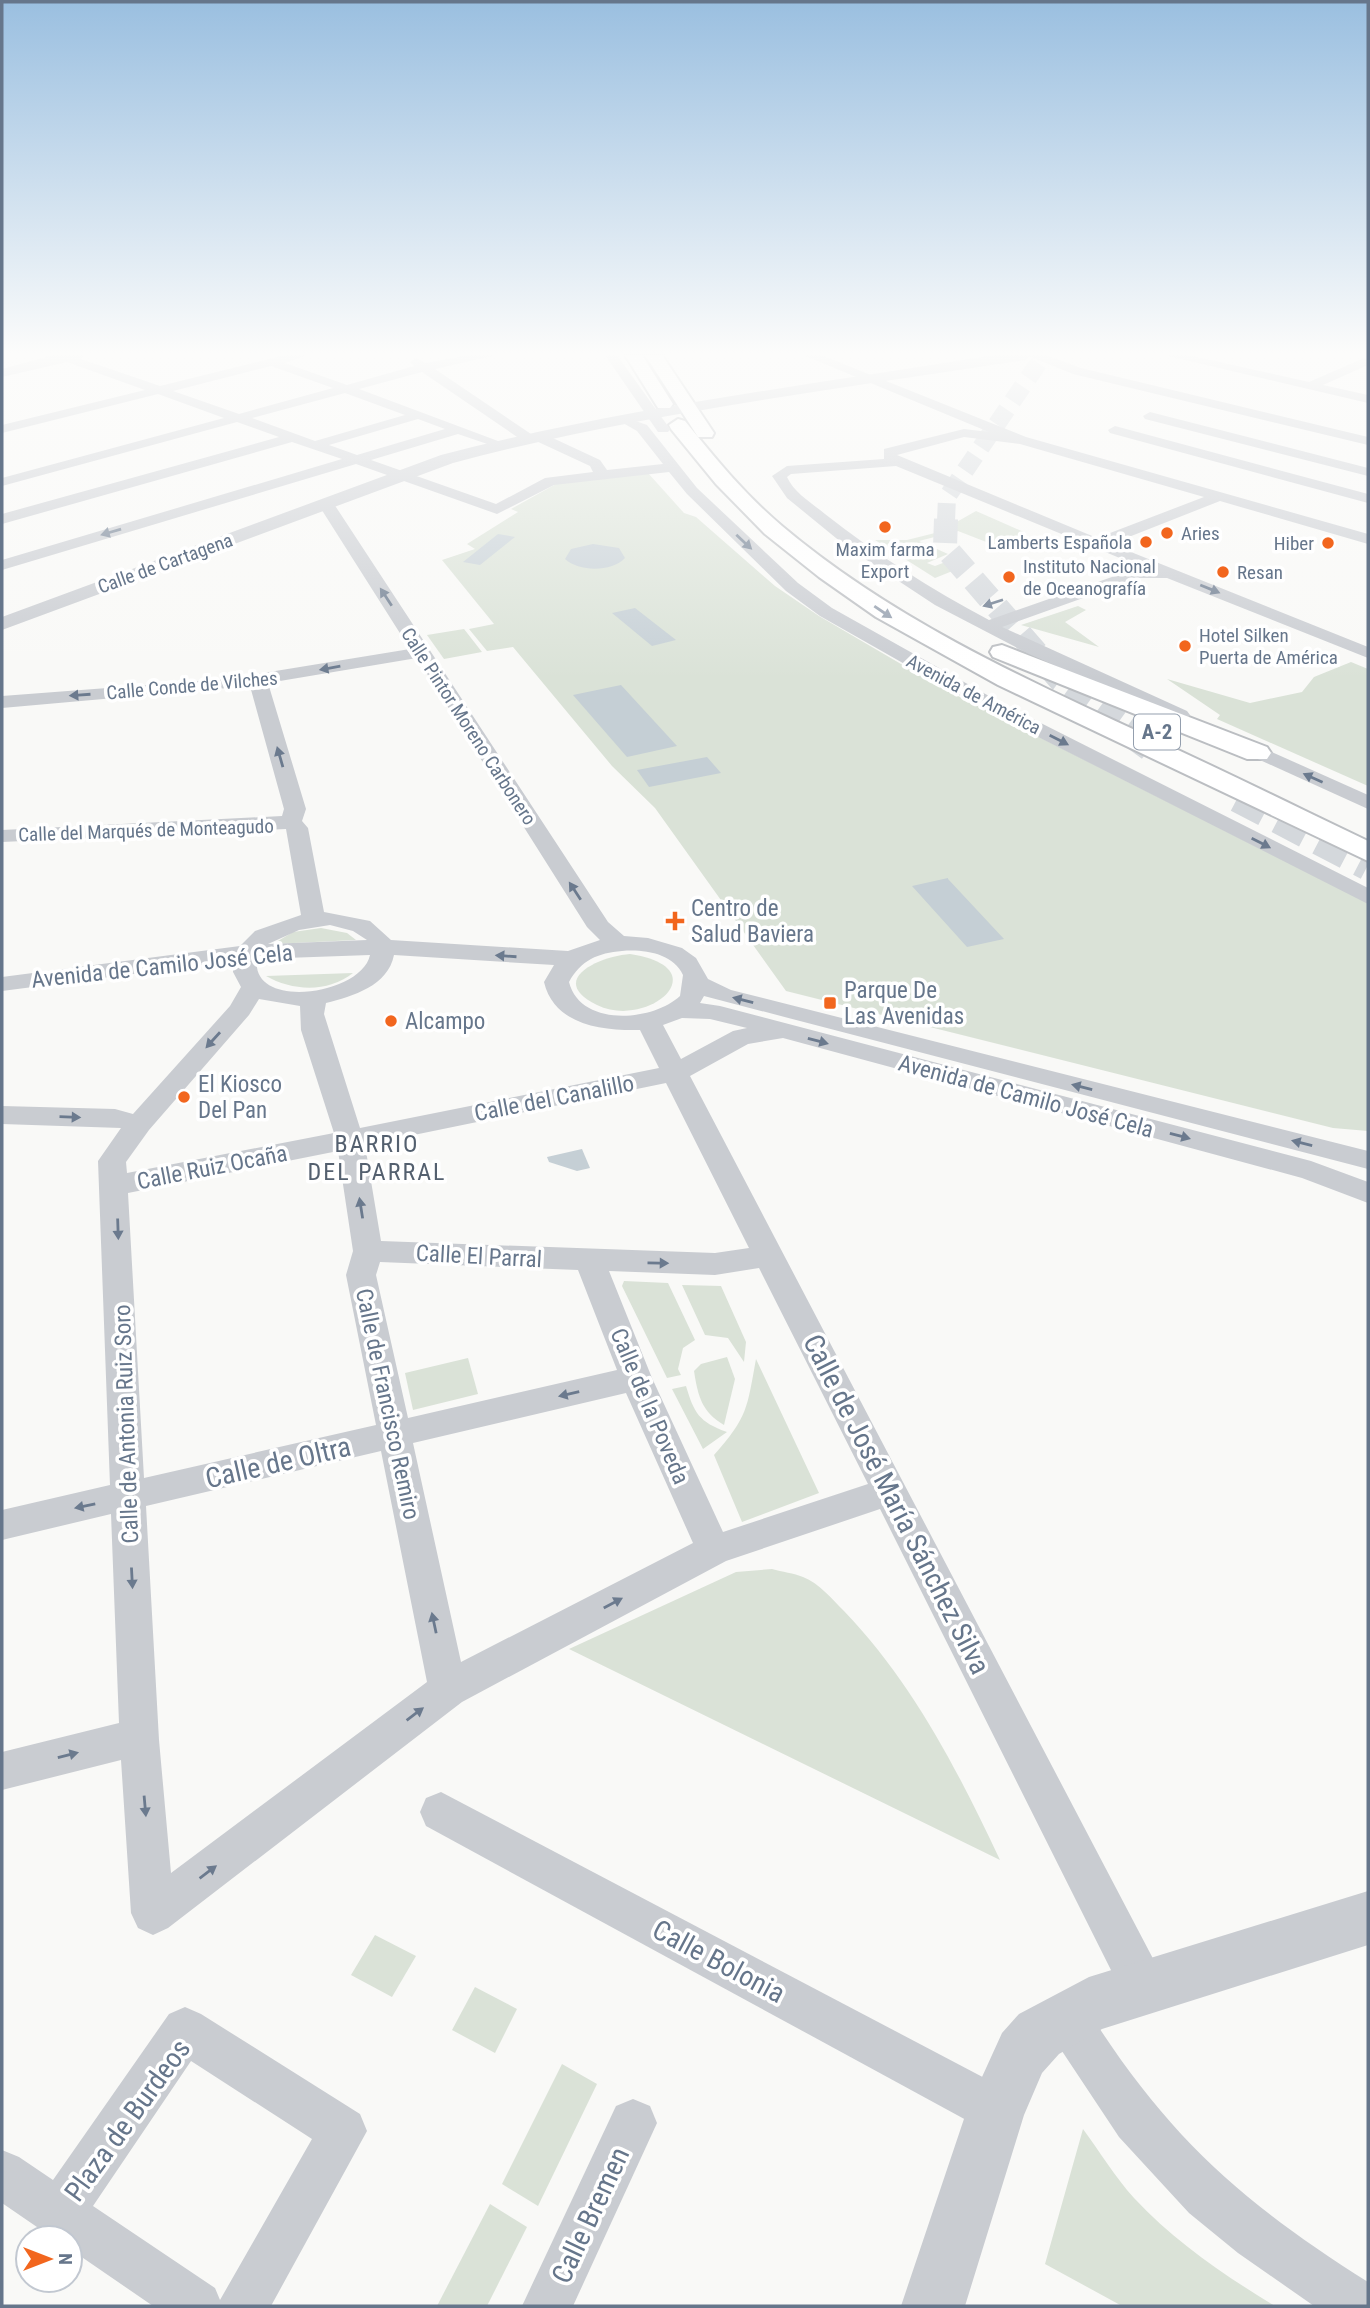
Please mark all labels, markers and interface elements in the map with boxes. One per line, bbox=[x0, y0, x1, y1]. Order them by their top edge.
marker: Maxim farma Export bbox=[877, 519, 893, 535]
place label: Aries bbox=[1181, 522, 1220, 545]
marker: Aries bbox=[1159, 525, 1175, 541]
one-way arrow bbox=[101, 527, 122, 537]
street label: Calle de Cartagena bbox=[95, 528, 236, 599]
place label: Lamberts Española bbox=[988, 531, 1132, 554]
place label: Hiber bbox=[1274, 532, 1314, 555]
one-way arrow bbox=[735, 534, 753, 550]
marker: Lamberts Española bbox=[1138, 534, 1154, 550]
marker: Hiber bbox=[1320, 535, 1336, 551]
place label: Maxim farma Export bbox=[835, 538, 935, 583]
place label: Instituto Nacional de Oceanografía bbox=[1023, 555, 1156, 600]
place label: Resan bbox=[1237, 561, 1283, 584]
marker: Resan bbox=[1215, 564, 1231, 580]
marker: Instituto Nacional de Oceanografía bbox=[1001, 569, 1017, 585]
one-way arrow bbox=[1199, 584, 1220, 595]
one-way arrow bbox=[380, 587, 393, 606]
one-way arrow bbox=[982, 598, 1003, 609]
one-way arrow bbox=[873, 605, 893, 618]
street label: Calle Pintor Moreno Carbonero bbox=[396, 623, 541, 829]
place label: Hotel Silken Puerta de América bbox=[1199, 624, 1338, 669]
marker: Hotel Silken Puerta de América bbox=[1177, 638, 1193, 654]
street label: Avenida de América bbox=[903, 649, 1045, 740]
one-way arrow bbox=[319, 663, 341, 674]
street label: Calle Conde de Vilches bbox=[106, 667, 279, 704]
one-way arrow bbox=[69, 690, 91, 701]
road number: A-2 bbox=[1134, 714, 1180, 750]
one-way arrow bbox=[1049, 734, 1069, 745]
one-way arrow bbox=[275, 746, 285, 767]
one-way arrow bbox=[1303, 772, 1323, 784]
street label: Calle del Marqués de Monteagudo bbox=[18, 815, 274, 846]
one-way arrow bbox=[1252, 837, 1271, 849]
one-way arrow bbox=[569, 881, 582, 901]
place label: Centro de Salud Baviera bbox=[691, 895, 814, 948]
marker: Centro de Salud Baviera bbox=[665, 911, 685, 931]
street label: Avenida de Camilo José Cela bbox=[30, 939, 294, 994]
one-way arrow bbox=[494, 950, 516, 961]
place label: Parque De Las Avenidas bbox=[844, 977, 964, 1030]
one-way arrow bbox=[731, 994, 753, 1005]
marker: Parque De Las Avenidas bbox=[822, 995, 838, 1011]
place label: Alcampo bbox=[405, 1008, 485, 1035]
marker: Alcampo bbox=[383, 1013, 399, 1029]
one-way arrow bbox=[206, 1031, 221, 1048]
one-way arrow bbox=[807, 1036, 829, 1047]
street label: Avenida de Camilo José Cela bbox=[895, 1049, 1156, 1144]
street label: Calle del Canalillo bbox=[472, 1070, 636, 1127]
place label: El Kiosco Del Pan bbox=[198, 1071, 282, 1124]
one-way arrow bbox=[1071, 1081, 1093, 1092]
marker: El Kiosco Del Pan bbox=[176, 1089, 192, 1105]
one-way arrow bbox=[59, 1111, 81, 1122]
district label: BARRIO DEL PARRAL bbox=[308, 1130, 446, 1186]
one-way arrow bbox=[1169, 1131, 1191, 1142]
one-way arrow bbox=[1291, 1137, 1313, 1148]
street label: Calle Ruiz Ocaña bbox=[135, 1140, 289, 1195]
one-way arrow bbox=[355, 1197, 366, 1219]
one-way arrow bbox=[112, 1218, 123, 1240]
street label: Calle El Parral bbox=[415, 1240, 543, 1273]
one-way arrow bbox=[647, 1257, 669, 1268]
street label: Calle de Francisco Remiro bbox=[350, 1286, 425, 1522]
street label: Calle de Antonia Ruiz Soro bbox=[109, 1304, 144, 1544]
street label: Calle de la Poveda bbox=[605, 1324, 695, 1488]
street label: Calle de José María Sánchez Silva bbox=[796, 1329, 997, 1680]
one-way arrow bbox=[558, 1388, 580, 1399]
street label: Calle de Oltra bbox=[202, 1430, 354, 1495]
one-way arrow bbox=[74, 1501, 96, 1512]
one-way arrow bbox=[127, 1568, 138, 1590]
one-way arrow bbox=[603, 1597, 623, 1608]
one-way arrow bbox=[429, 1612, 440, 1634]
one-way arrow bbox=[406, 1707, 424, 1722]
one-way arrow bbox=[57, 1749, 79, 1760]
one-way arrow bbox=[140, 1795, 151, 1817]
one-way arrow bbox=[199, 1865, 217, 1879]
street label: Calle Bolonia bbox=[647, 1913, 790, 2010]
street label: Plaza de Burdeos bbox=[58, 2033, 197, 2208]
street label: Calle Bremen bbox=[545, 2142, 636, 2288]
north arrow bbox=[14, 2224, 84, 2294]
text: N bbox=[54, 2253, 77, 2265]

